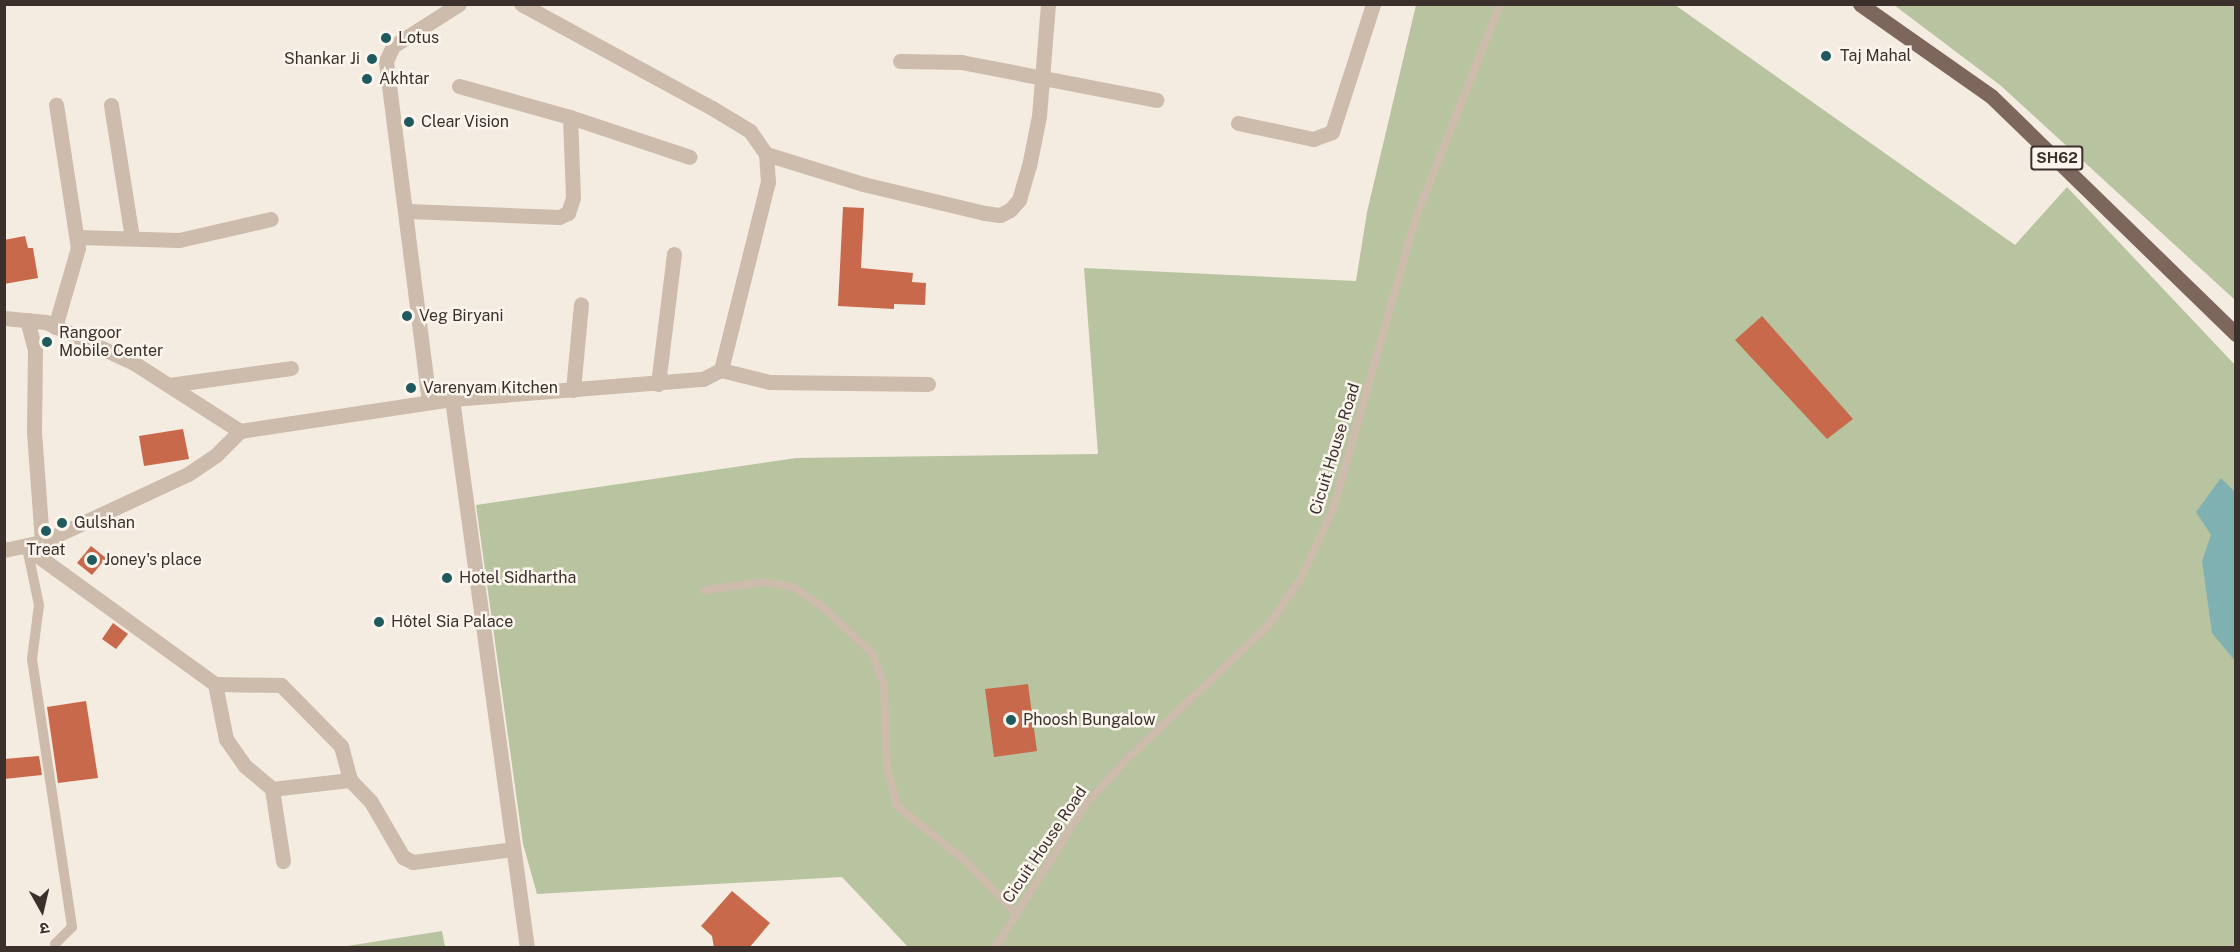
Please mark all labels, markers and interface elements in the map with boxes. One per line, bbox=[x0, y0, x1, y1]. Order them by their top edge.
place label: Lotus bbox=[398, 28, 439, 48]
marker: Lotus bbox=[379, 31, 393, 45]
place label: Taj Mahal bbox=[1840, 46, 1911, 66]
marker: Taj Mahal bbox=[1817, 47, 1835, 65]
place label: Shankar Ji bbox=[284, 49, 360, 69]
marker: Shankar Ji bbox=[365, 52, 379, 66]
place label: Akhtar bbox=[379, 69, 429, 89]
marker: Akhtar bbox=[360, 72, 374, 86]
place label: Clear Vision bbox=[421, 112, 509, 132]
marker: Clear Vision bbox=[402, 115, 416, 129]
road number: SH62 bbox=[2030, 146, 2084, 170]
place label: Veg Biryani bbox=[419, 306, 504, 326]
marker: Veg Biryani bbox=[400, 309, 414, 323]
place label: Rangoor Mobile Center bbox=[59, 323, 163, 361]
marker: Rangoor Mobile Center bbox=[40, 335, 54, 349]
place label: Varenyam Kitchen bbox=[423, 378, 558, 398]
marker: Varenyam Kitchen bbox=[404, 381, 418, 395]
street label: Cicuit House Road bbox=[1306, 381, 1364, 517]
place label: Gulshan bbox=[74, 513, 135, 533]
marker: Gulshan bbox=[55, 516, 69, 530]
marker: Treat bbox=[39, 524, 53, 538]
place label: Treat bbox=[27, 540, 65, 560]
place label: Joney's place bbox=[104, 550, 202, 570]
marker: Joney's place bbox=[85, 553, 99, 567]
place label: Hotel Sidhartha bbox=[459, 568, 576, 588]
marker: Hotel Sidhartha bbox=[440, 571, 454, 585]
place label: Hôtel Sia Palace bbox=[391, 612, 513, 632]
marker: Hôtel Sia Palace bbox=[372, 615, 386, 629]
place label: Phoosh Bungalow bbox=[1023, 710, 1155, 730]
marker: Phoosh Bungalow bbox=[1004, 713, 1018, 727]
street label: Cicuit House Road bbox=[999, 783, 1091, 907]
north arrow bbox=[12, 880, 72, 940]
text: उ bbox=[39, 918, 51, 938]

